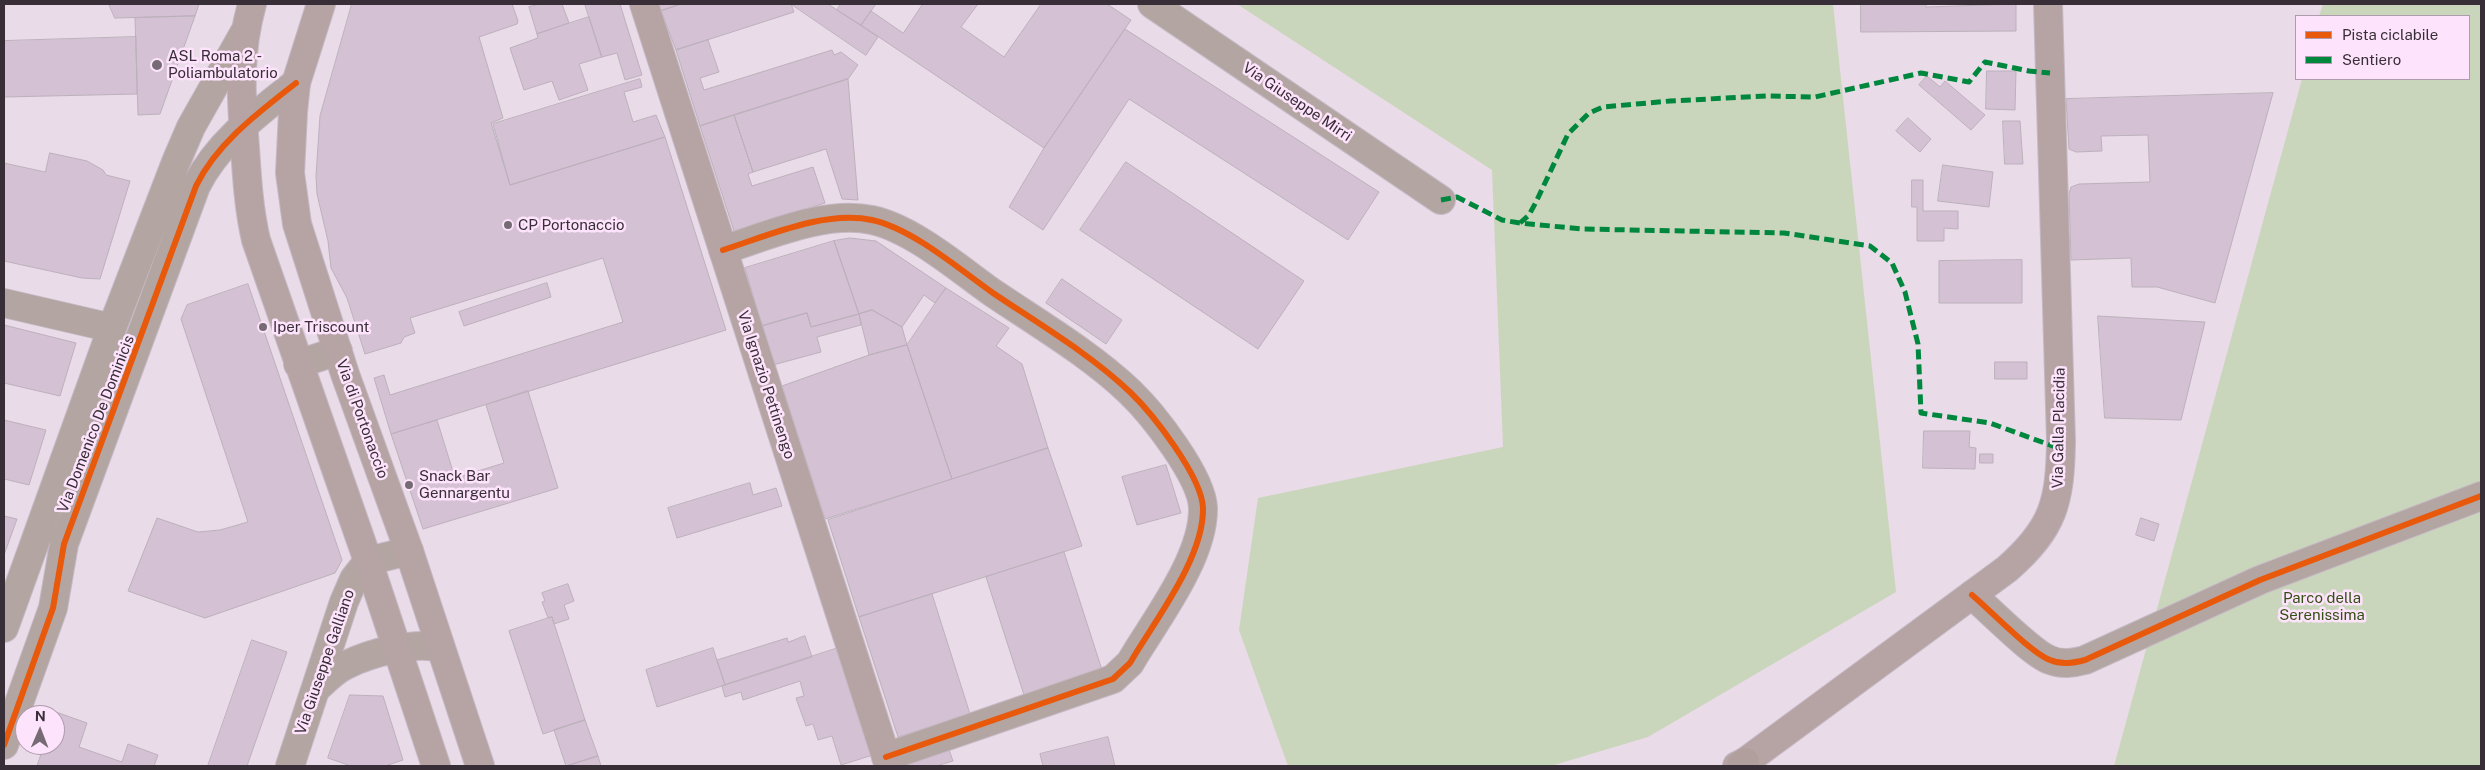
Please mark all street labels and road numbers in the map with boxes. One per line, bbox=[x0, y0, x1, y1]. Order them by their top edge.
street label: Via Giuseppe Mirri bbox=[1239, 59, 1355, 145]
street label: Via Ignazio Pettinengo bbox=[734, 309, 798, 461]
street label: Via Domenico De Dominicis bbox=[54, 333, 138, 515]
street label: Via di Portonaccio bbox=[332, 357, 392, 481]
street label: Via Galla Placidia bbox=[2049, 367, 2069, 489]
street label: Via Giuseppe Galliano bbox=[292, 587, 358, 737]

